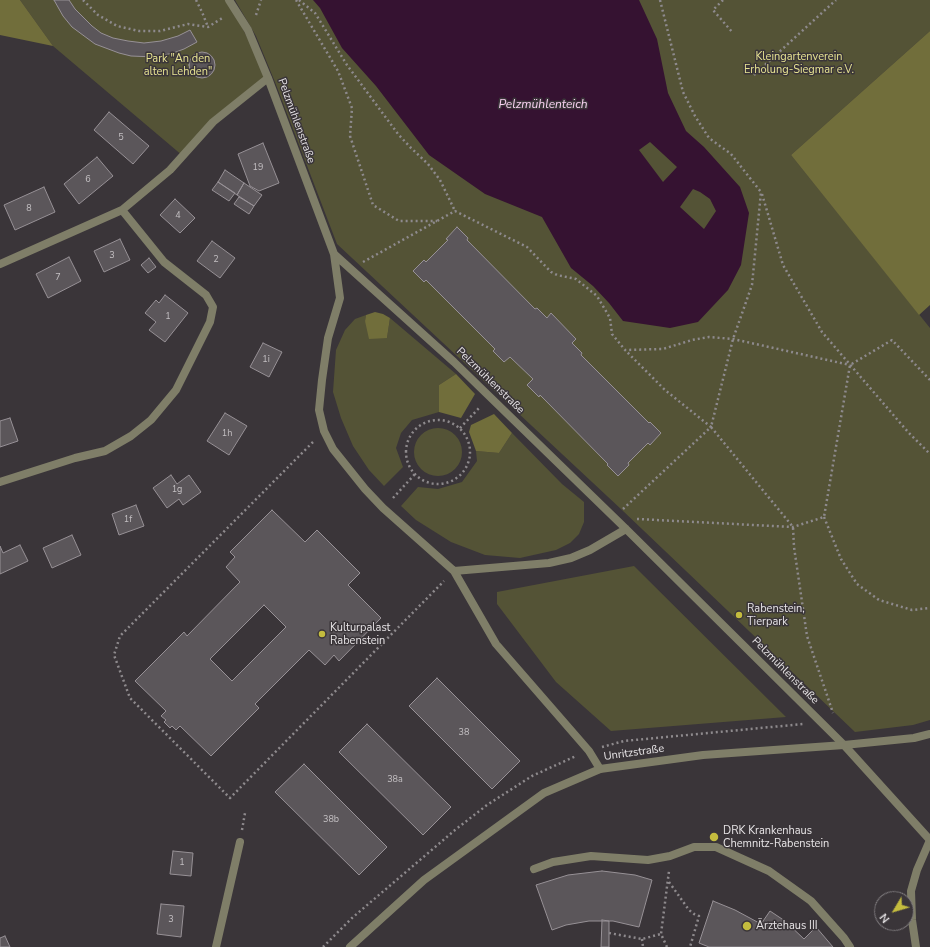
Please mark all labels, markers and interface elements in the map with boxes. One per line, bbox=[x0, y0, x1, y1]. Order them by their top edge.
park label: Kleingartenverein Erholung-Siegmar e.V. bbox=[744, 50, 854, 76]
park label: Park "An den alten Lehden" bbox=[144, 52, 212, 78]
street label: Pelzmühlenstraße bbox=[274, 77, 318, 165]
water label: Pelzmühlenteich bbox=[498, 98, 588, 112]
house number: 5 bbox=[118, 133, 124, 143]
house number: 19 bbox=[253, 163, 263, 173]
house number: 6 bbox=[85, 175, 91, 185]
house number: 8 bbox=[26, 204, 32, 214]
house number: 4 bbox=[175, 211, 181, 221]
house number: 3 bbox=[109, 251, 115, 261]
house number: 2 bbox=[213, 255, 219, 265]
house number: 7 bbox=[55, 273, 61, 283]
house number: 1 bbox=[165, 312, 171, 322]
street label: Pelzmühlenstraße bbox=[453, 345, 527, 417]
house number: 1i bbox=[262, 355, 270, 365]
house number: 1h bbox=[222, 429, 232, 439]
house number: 1g bbox=[172, 485, 182, 495]
house number: 1f bbox=[124, 515, 132, 525]
place label: Rabenstein, Tierpark bbox=[747, 602, 805, 628]
marker: Rabenstein, Tierpark bbox=[734, 610, 744, 620]
place label: Kulturpalast Rabenstein bbox=[330, 621, 390, 647]
marker: Kulturpalast Rabenstein bbox=[317, 629, 327, 639]
street label: Pelzmühlenstraße bbox=[749, 635, 821, 707]
house number: 38 bbox=[459, 728, 469, 738]
street label: Unritzstraße bbox=[603, 742, 665, 764]
house number: 38a bbox=[387, 775, 403, 785]
house number: 38b bbox=[323, 815, 339, 825]
place label: DRK Krankenhaus Chemnitz-Rabenstein bbox=[723, 824, 829, 850]
marker: DRK Krankenhaus Chemnitz-Rabenstein bbox=[708, 831, 720, 843]
house number: 1 bbox=[179, 858, 185, 868]
north arrow bbox=[874, 891, 914, 931]
text: N bbox=[876, 910, 893, 926]
house number: 3 bbox=[168, 915, 174, 925]
place label: Ärztehaus III bbox=[756, 919, 818, 933]
marker: Ärztehaus III bbox=[741, 920, 753, 932]

